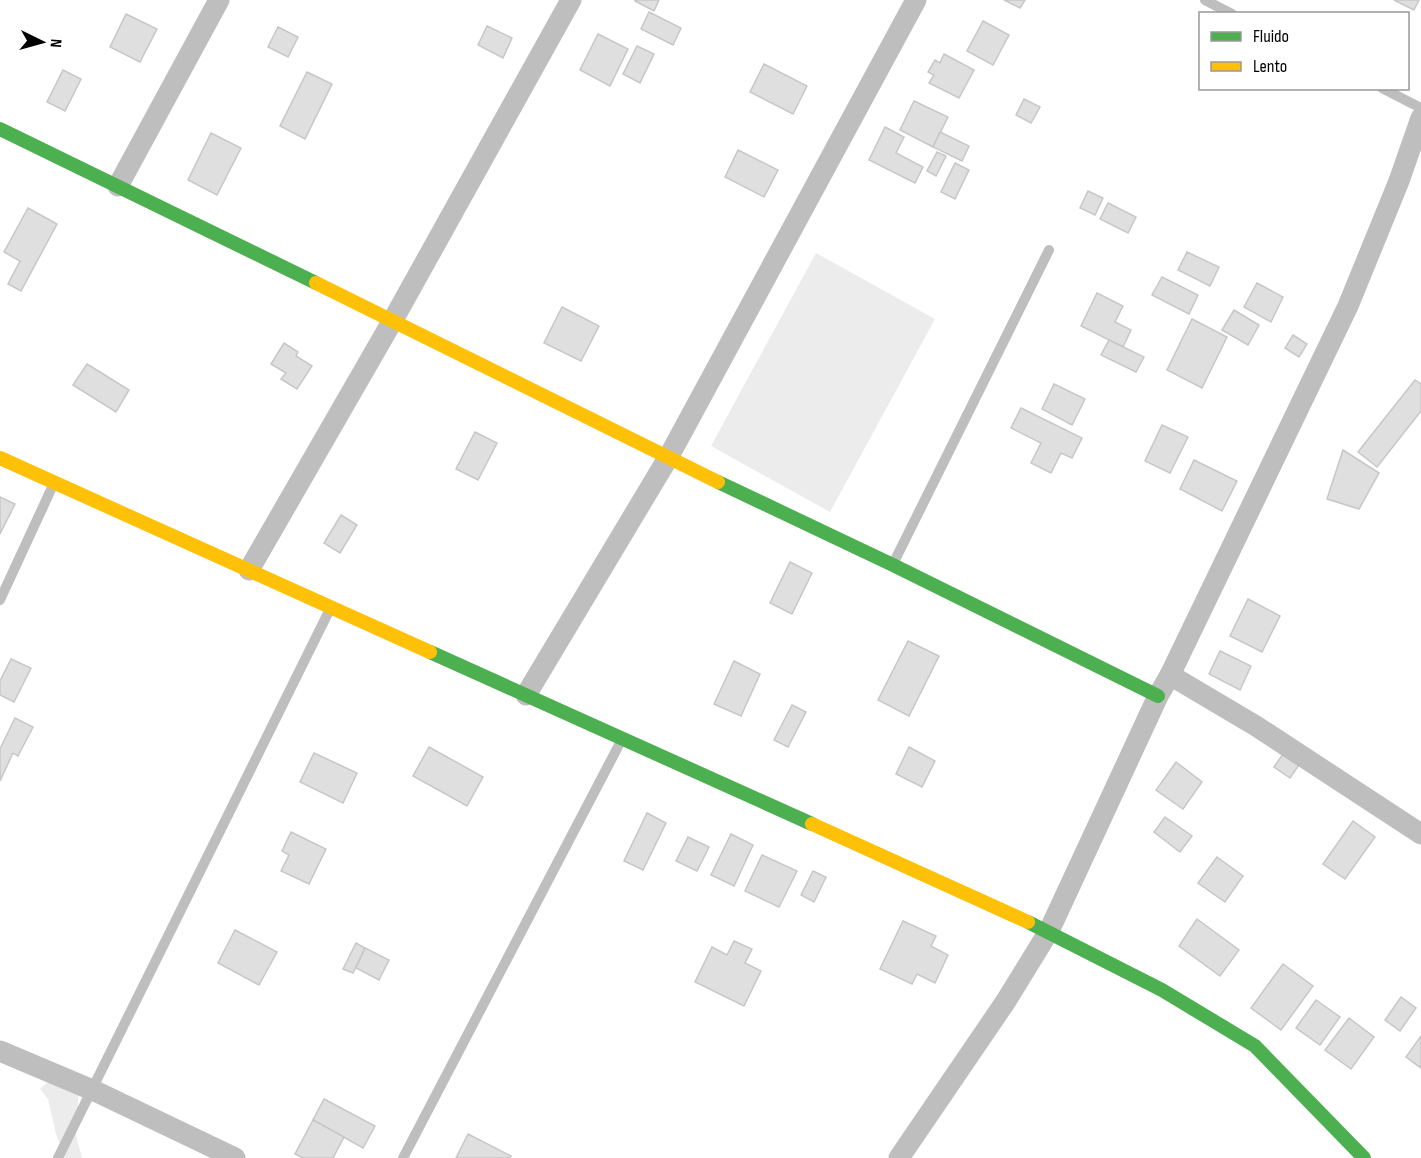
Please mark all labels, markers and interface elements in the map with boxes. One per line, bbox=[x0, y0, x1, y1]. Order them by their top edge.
north arrow bbox=[12, 12, 72, 72]
legend bbox=[1199, 12, 1409, 90]
text: Fluido bbox=[1253, 26, 1289, 47]
text: N bbox=[46, 38, 65, 48]
text: Lento bbox=[1253, 56, 1287, 77]

